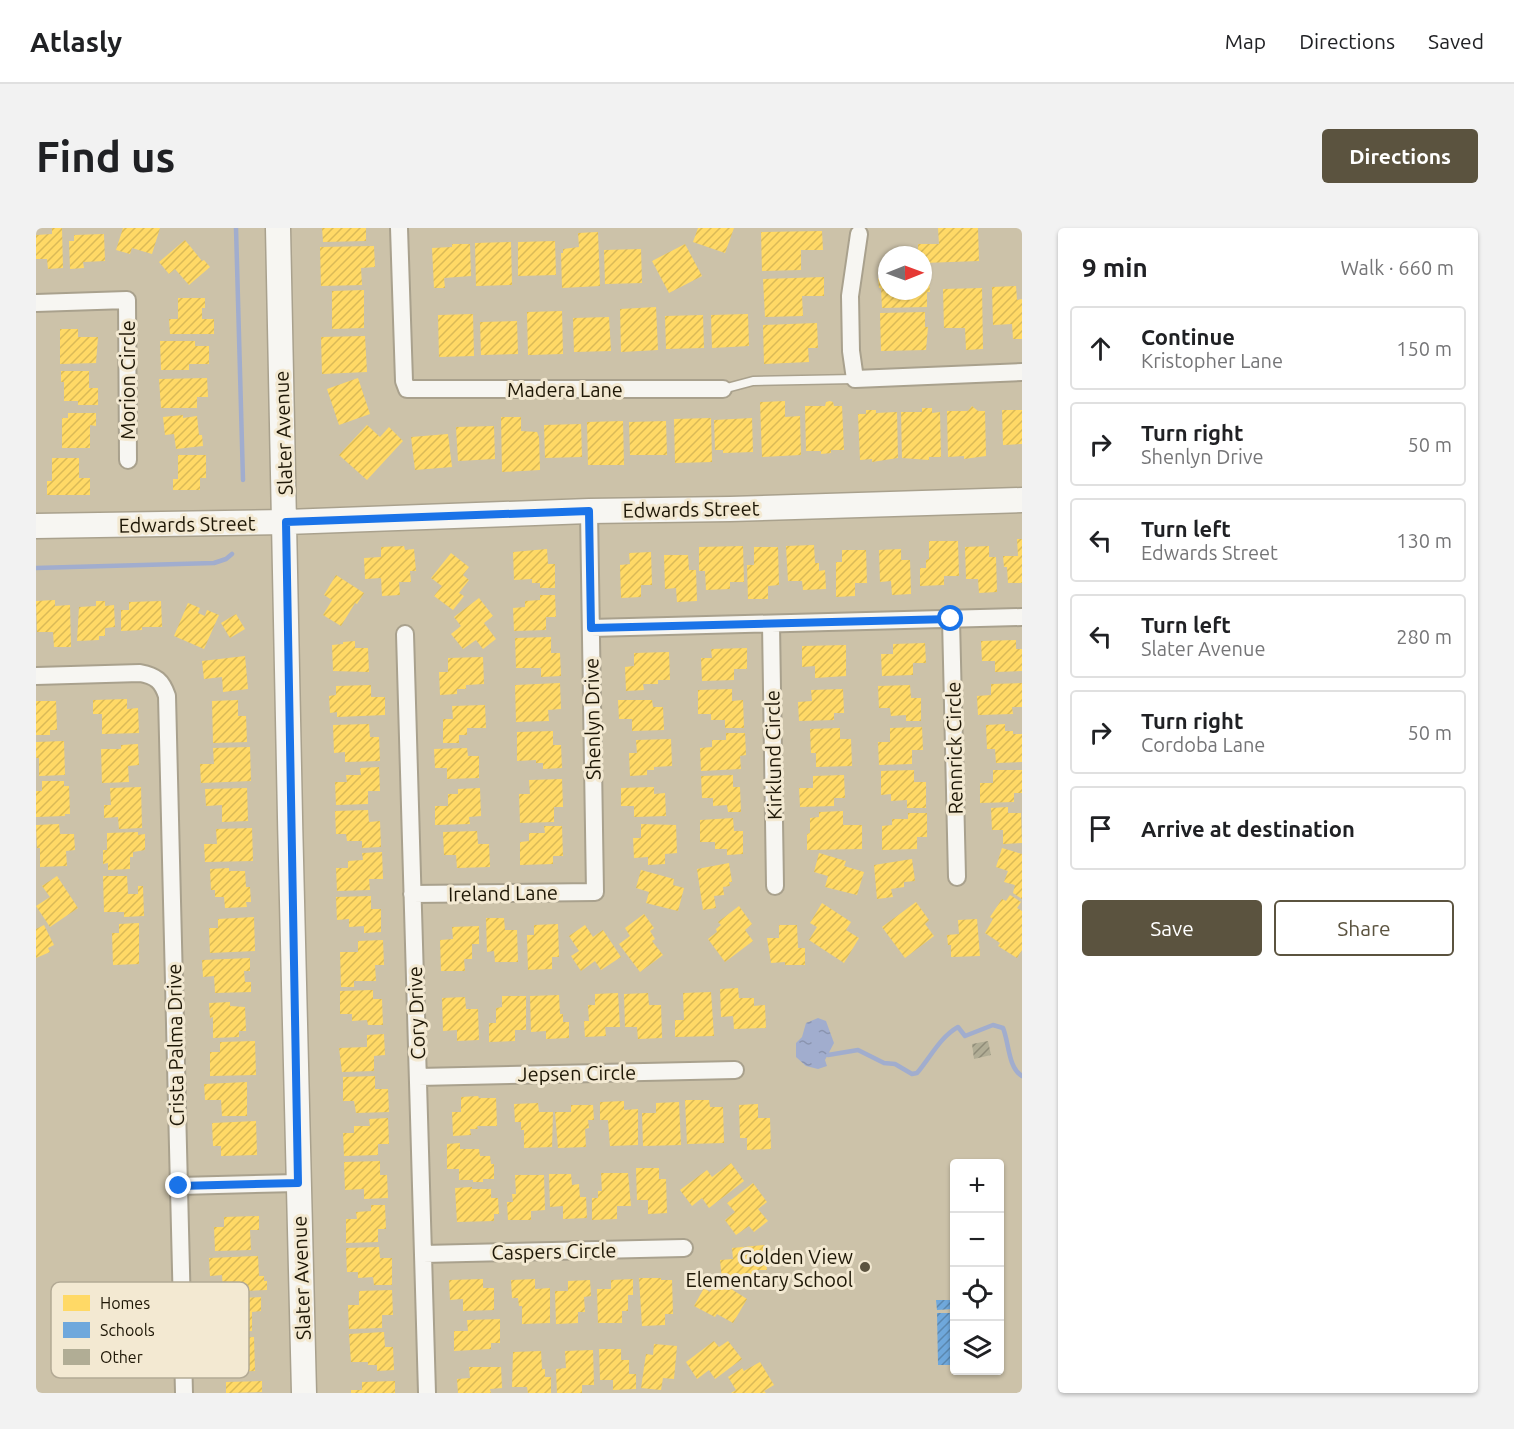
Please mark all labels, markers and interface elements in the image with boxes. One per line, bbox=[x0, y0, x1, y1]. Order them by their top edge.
text: Atlasly bbox=[30, 26, 122, 57]
text: Map bbox=[1225, 29, 1266, 53]
text: Directions bbox=[1299, 29, 1395, 53]
text: Saved bbox=[1428, 29, 1484, 53]
button: Directions bbox=[1322, 129, 1478, 183]
text: Find us bbox=[36, 133, 175, 180]
north arrow bbox=[878, 246, 932, 300]
text: 9 min bbox=[1082, 253, 1148, 282]
text: Walk · 660 m bbox=[1341, 256, 1454, 279]
street label: Morion Circle bbox=[116, 320, 139, 440]
text: Continue bbox=[1141, 324, 1235, 349]
icon: ahead bbox=[1084, 332, 1117, 365]
text: 150 m bbox=[1396, 337, 1452, 360]
text: Kristopher Lane bbox=[1141, 349, 1283, 372]
street label: Slater Avenue bbox=[269, 370, 297, 496]
street label: Madera Lane bbox=[507, 378, 623, 401]
text: Turn right bbox=[1141, 420, 1243, 445]
icon: right bbox=[1084, 428, 1117, 461]
text: 50 m bbox=[1408, 433, 1452, 456]
text: Shenlyn Drive bbox=[1141, 445, 1264, 468]
street label: Edwards Street bbox=[622, 496, 760, 522]
street label: Edwards Street bbox=[118, 511, 256, 537]
text: Turn left bbox=[1141, 516, 1231, 541]
icon: left bbox=[1084, 524, 1117, 557]
text: 130 m bbox=[1396, 529, 1452, 552]
text: Edwards Street bbox=[1141, 541, 1278, 564]
route start bbox=[937, 605, 963, 631]
text: Turn left bbox=[1141, 612, 1231, 637]
icon: left bbox=[1084, 620, 1117, 653]
text: 280 m bbox=[1396, 625, 1452, 648]
text: Slater Avenue bbox=[1141, 637, 1265, 660]
street label: Shenlyn Drive bbox=[579, 658, 605, 780]
street label: Rennrick Circle bbox=[941, 681, 967, 815]
street label: Kirklund Circle bbox=[760, 690, 786, 820]
text: Turn right bbox=[1141, 708, 1243, 733]
icon: right bbox=[1084, 716, 1117, 749]
text: 50 m bbox=[1408, 721, 1452, 744]
text: Cordoba Lane bbox=[1141, 733, 1265, 756]
icon: arrive bbox=[1084, 812, 1117, 845]
text: Arrive at destination bbox=[1141, 816, 1355, 841]
street label: Ireland Lane bbox=[448, 881, 558, 905]
button: Save bbox=[1082, 900, 1262, 956]
button: Share bbox=[1274, 900, 1454, 956]
street label: Crista Palma Drive bbox=[162, 963, 188, 1127]
street label: Cory Drive bbox=[403, 966, 429, 1060]
street label: Jepsen Circle bbox=[518, 1060, 636, 1086]
map controls bbox=[950, 1159, 1004, 1375]
button: + bbox=[950, 1159, 1004, 1213]
route end bbox=[165, 1172, 191, 1198]
button: − bbox=[950, 1213, 1004, 1267]
street label: Slater Avenue bbox=[287, 1215, 315, 1341]
street label: Caspers Circle bbox=[491, 1238, 617, 1264]
place label: Golden View Elementary School bbox=[686, 1245, 853, 1291]
marker: Golden View Elementary School bbox=[858, 1260, 872, 1274]
button: locate bbox=[950, 1267, 1004, 1321]
legend bbox=[51, 1282, 249, 1378]
text: Homes bbox=[100, 1294, 150, 1312]
text: Schools bbox=[100, 1321, 155, 1339]
button: layers bbox=[950, 1321, 1004, 1375]
text: Other bbox=[100, 1348, 143, 1366]

